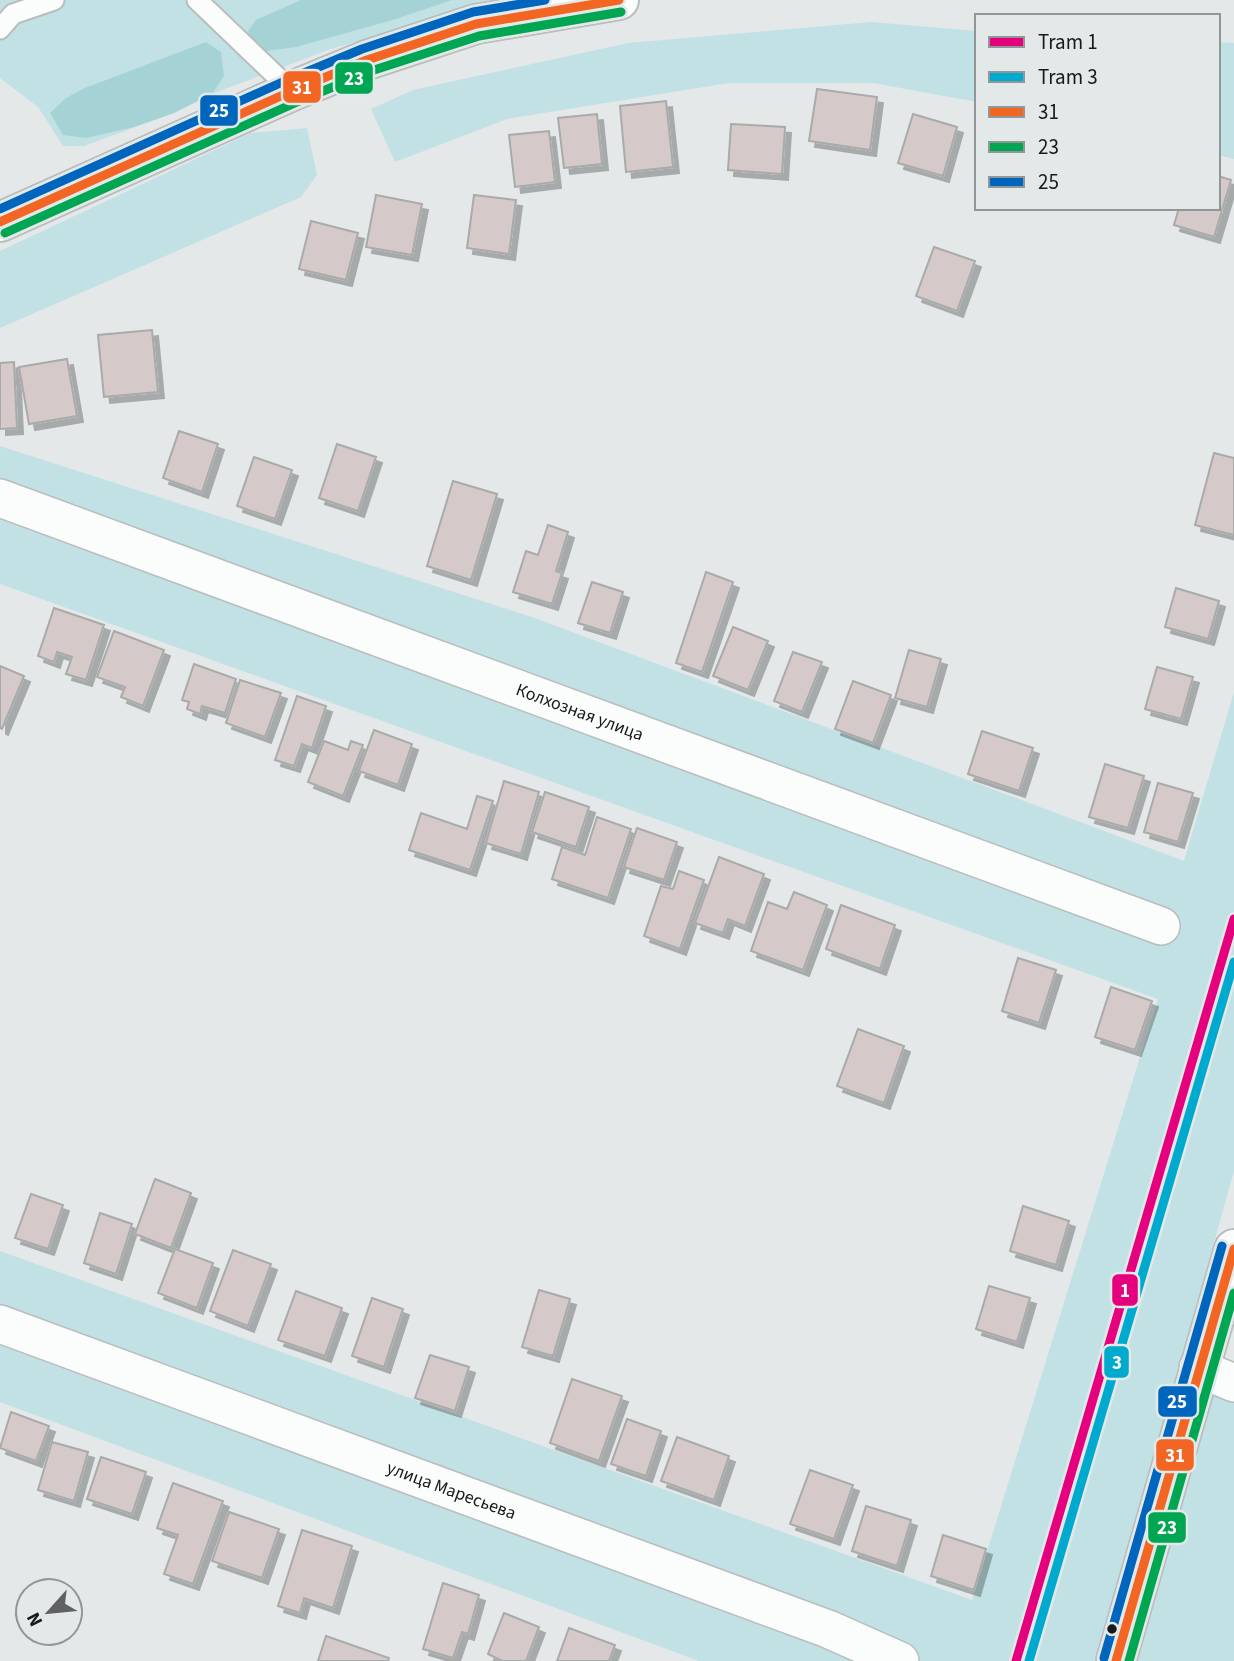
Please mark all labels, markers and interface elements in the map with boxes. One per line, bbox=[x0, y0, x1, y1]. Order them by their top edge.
legend bbox=[975, 14, 1220, 210]
text: Tram 1 bbox=[1038, 27, 1098, 57]
line badge: 23 bbox=[334, 61, 374, 95]
text: Tram 3 bbox=[1038, 62, 1098, 92]
text: 23 bbox=[344, 66, 364, 93]
line badge: 31 bbox=[282, 70, 322, 104]
text: 31 bbox=[292, 75, 312, 102]
line badge: 25 bbox=[199, 94, 239, 127]
text: 31 bbox=[1038, 97, 1059, 127]
text: 25 bbox=[209, 98, 229, 125]
text: 23 bbox=[1038, 132, 1059, 162]
text: 25 bbox=[1038, 167, 1059, 197]
street label: Колхозная улица bbox=[513, 677, 647, 747]
line badge: 1 bbox=[1111, 1273, 1139, 1307]
text: 1 bbox=[1120, 1278, 1130, 1305]
line badge: 3 bbox=[1103, 1345, 1130, 1379]
text: 3 bbox=[1112, 1350, 1122, 1377]
line badge: 25 bbox=[1157, 1385, 1198, 1418]
text: 25 bbox=[1167, 1389, 1187, 1416]
line badge: 31 bbox=[1155, 1438, 1195, 1472]
text: 31 bbox=[1165, 1443, 1185, 1470]
street label: улица Маресьева bbox=[383, 1455, 520, 1526]
line badge: 23 bbox=[1147, 1511, 1187, 1544]
text: 23 bbox=[1157, 1515, 1177, 1542]
north arrow bbox=[14, 1577, 84, 1647]
text: N bbox=[20, 1607, 50, 1631]
unlabelled marker bbox=[1105, 1622, 1119, 1636]

